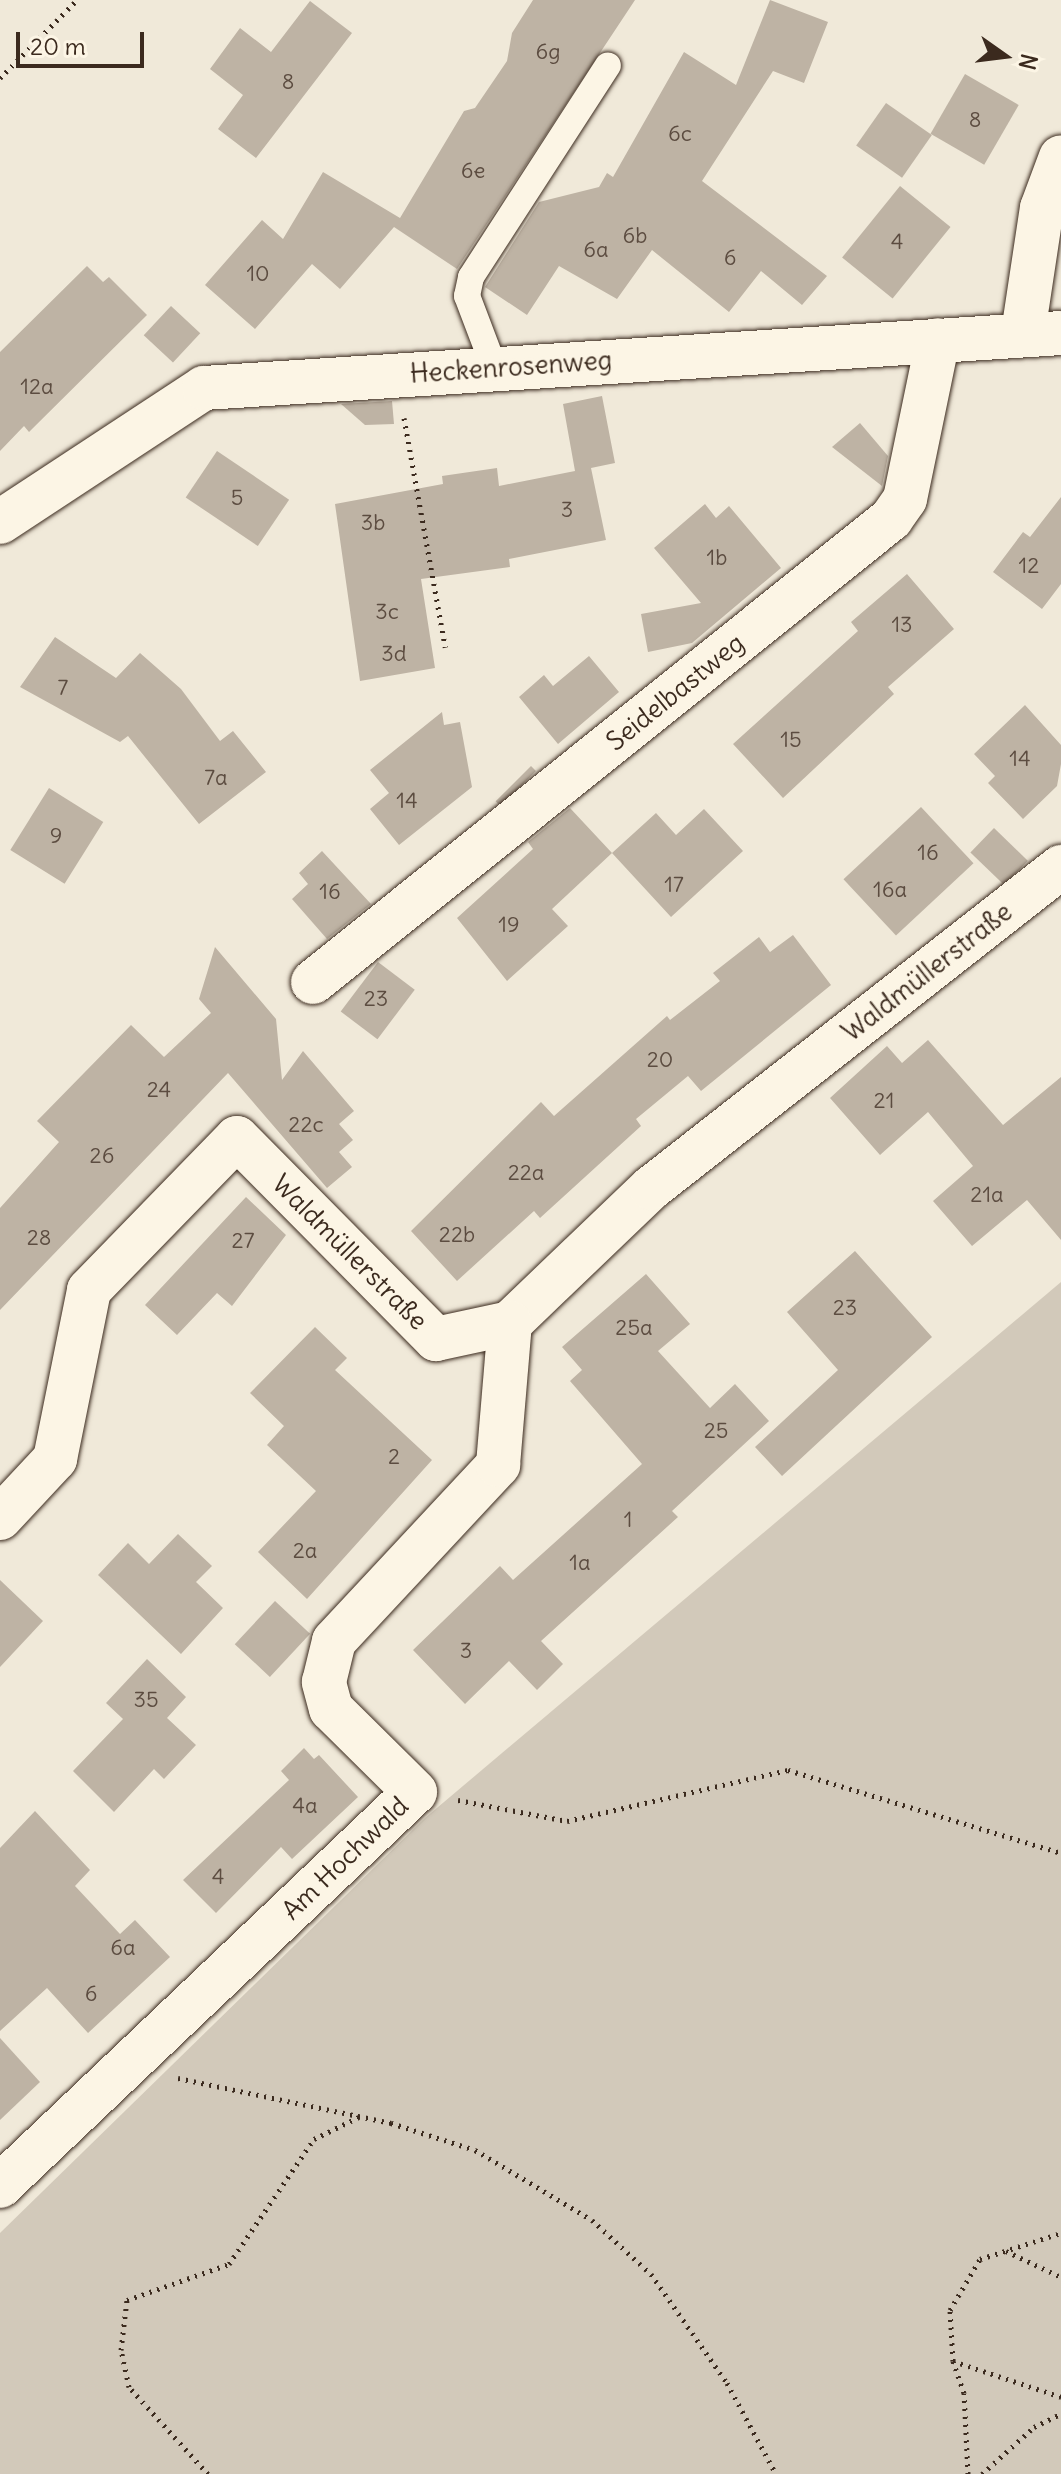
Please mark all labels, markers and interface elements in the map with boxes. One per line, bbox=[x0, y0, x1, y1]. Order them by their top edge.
scale bar bbox=[20, 16, 148, 66]
north arrow bbox=[965, 16, 1045, 96]
text: 20 m bbox=[30, 31, 86, 61]
house number: 6g bbox=[536, 39, 560, 65]
text: N bbox=[1013, 51, 1044, 73]
house number: 8 bbox=[282, 69, 294, 95]
house number: 8 bbox=[969, 107, 981, 133]
house number: 6c bbox=[668, 121, 692, 147]
house number: 6e bbox=[461, 158, 485, 184]
house number: 6b bbox=[623, 223, 647, 249]
house number: 4 bbox=[891, 229, 903, 255]
house number: 6a bbox=[583, 237, 609, 263]
house number: 6 bbox=[724, 245, 736, 271]
house number: 10 bbox=[246, 261, 270, 287]
street label: Heckenrosenweg bbox=[409, 344, 613, 390]
house number: 12a bbox=[20, 374, 54, 400]
house number: 5 bbox=[231, 485, 243, 511]
house number: 3 bbox=[561, 497, 573, 523]
house number: 3b bbox=[361, 510, 385, 536]
house number: 1b bbox=[707, 545, 727, 571]
house number: 12 bbox=[1019, 553, 1039, 579]
house number: 3c bbox=[375, 599, 399, 625]
house number: 13 bbox=[891, 612, 913, 638]
street label: Seidelbastweg bbox=[600, 627, 750, 757]
house number: 3d bbox=[381, 641, 407, 667]
house number: 7 bbox=[58, 675, 68, 701]
house number: 15 bbox=[780, 727, 802, 753]
house number: 14 bbox=[1009, 746, 1031, 772]
house number: 7a bbox=[204, 765, 228, 791]
house number: 14 bbox=[396, 788, 418, 814]
house number: 9 bbox=[50, 823, 62, 849]
house number: 16 bbox=[917, 840, 939, 866]
house number: 17 bbox=[664, 872, 684, 898]
house number: 16a bbox=[873, 877, 907, 903]
house number: 16 bbox=[319, 879, 341, 905]
street label: Waldmüllerstraße bbox=[836, 896, 1018, 1048]
house number: 19 bbox=[498, 912, 520, 938]
house number: 23 bbox=[364, 986, 388, 1012]
house number: 20 bbox=[647, 1047, 673, 1073]
house number: 24 bbox=[147, 1077, 171, 1103]
house number: 21 bbox=[874, 1088, 894, 1114]
house number: 22c bbox=[288, 1112, 324, 1138]
house number: 26 bbox=[90, 1143, 114, 1169]
house number: 22a bbox=[508, 1160, 544, 1186]
street label: Waldmüllerstraße bbox=[266, 1168, 434, 1336]
house number: 21a bbox=[970, 1182, 1004, 1208]
house number: 22b bbox=[439, 1222, 475, 1248]
house number: 28 bbox=[27, 1225, 51, 1251]
house number: 27 bbox=[232, 1228, 254, 1254]
house number: 23 bbox=[833, 1295, 857, 1321]
house number: 25a bbox=[615, 1315, 653, 1341]
house number: 25 bbox=[704, 1418, 728, 1444]
house number: 2 bbox=[388, 1444, 400, 1470]
house number: 1 bbox=[624, 1507, 632, 1533]
house number: 2a bbox=[293, 1538, 317, 1564]
house number: 1a bbox=[569, 1550, 591, 1576]
house number: 3 bbox=[460, 1638, 472, 1664]
house number: 35 bbox=[133, 1687, 159, 1713]
street label: Am Hochwald bbox=[275, 1790, 415, 1926]
house number: 4a bbox=[292, 1793, 318, 1819]
house number: 4 bbox=[212, 1864, 224, 1890]
house number: 6a bbox=[110, 1935, 136, 1961]
house number: 6 bbox=[85, 1981, 97, 2007]

